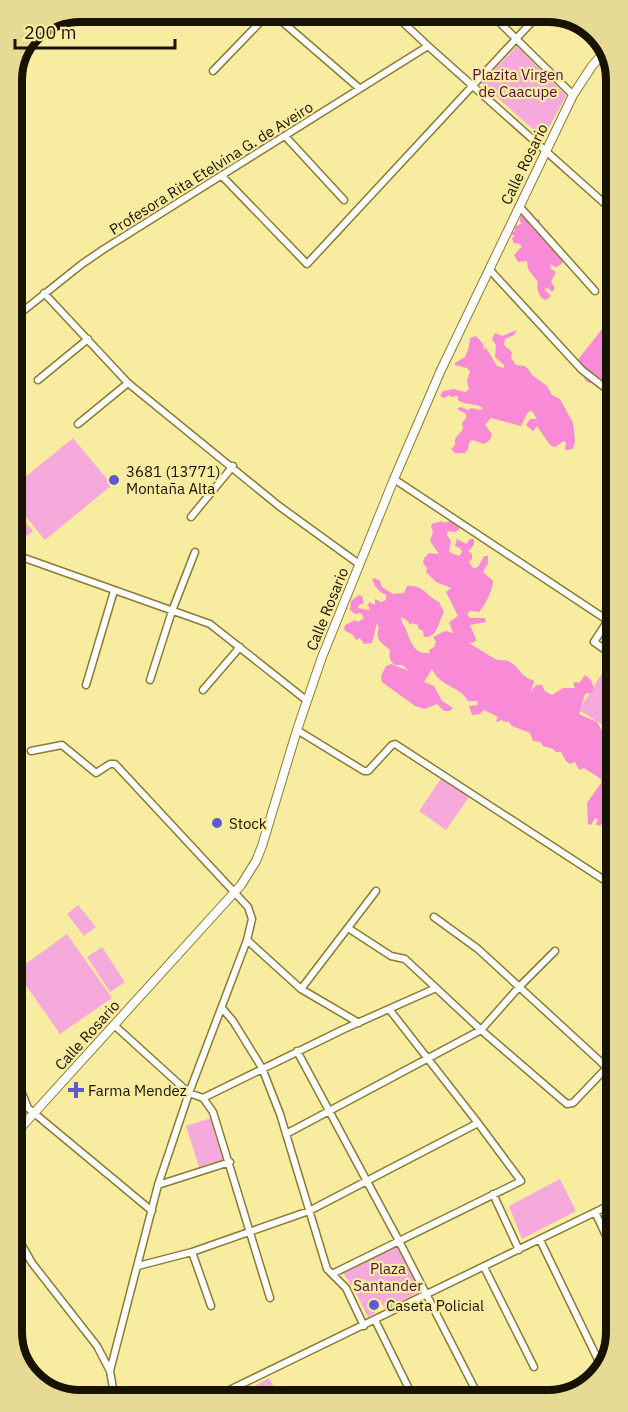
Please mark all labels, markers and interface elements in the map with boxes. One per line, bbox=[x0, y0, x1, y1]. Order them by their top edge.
scale bar bbox=[15, 12, 176, 50]
text: 200 m bbox=[24, 21, 76, 44]
park label: Plazita Virgen de Caacupe bbox=[472, 65, 564, 101]
street label: Profesora Rita Etelvina G. de Aveiro bbox=[106, 97, 316, 239]
street label: Calle Rosario bbox=[496, 120, 552, 208]
place label: 3681 (13771) Montaña Alta bbox=[126, 462, 221, 498]
marker: 3681 (13771) Montaña Alta bbox=[107, 473, 121, 487]
street label: Calle Rosario bbox=[302, 565, 352, 653]
place label: Stock bbox=[229, 814, 267, 833]
marker: Stock bbox=[210, 816, 224, 830]
street label: Calle Rosario bbox=[51, 996, 123, 1074]
place label: Farma Mendez bbox=[88, 1081, 187, 1100]
marker: Farma Mendez bbox=[69, 1083, 83, 1097]
park label: Plaza Santander bbox=[353, 1259, 423, 1295]
place label: Caseta Policial bbox=[386, 1296, 484, 1315]
marker: Caseta Policial bbox=[367, 1298, 381, 1312]

